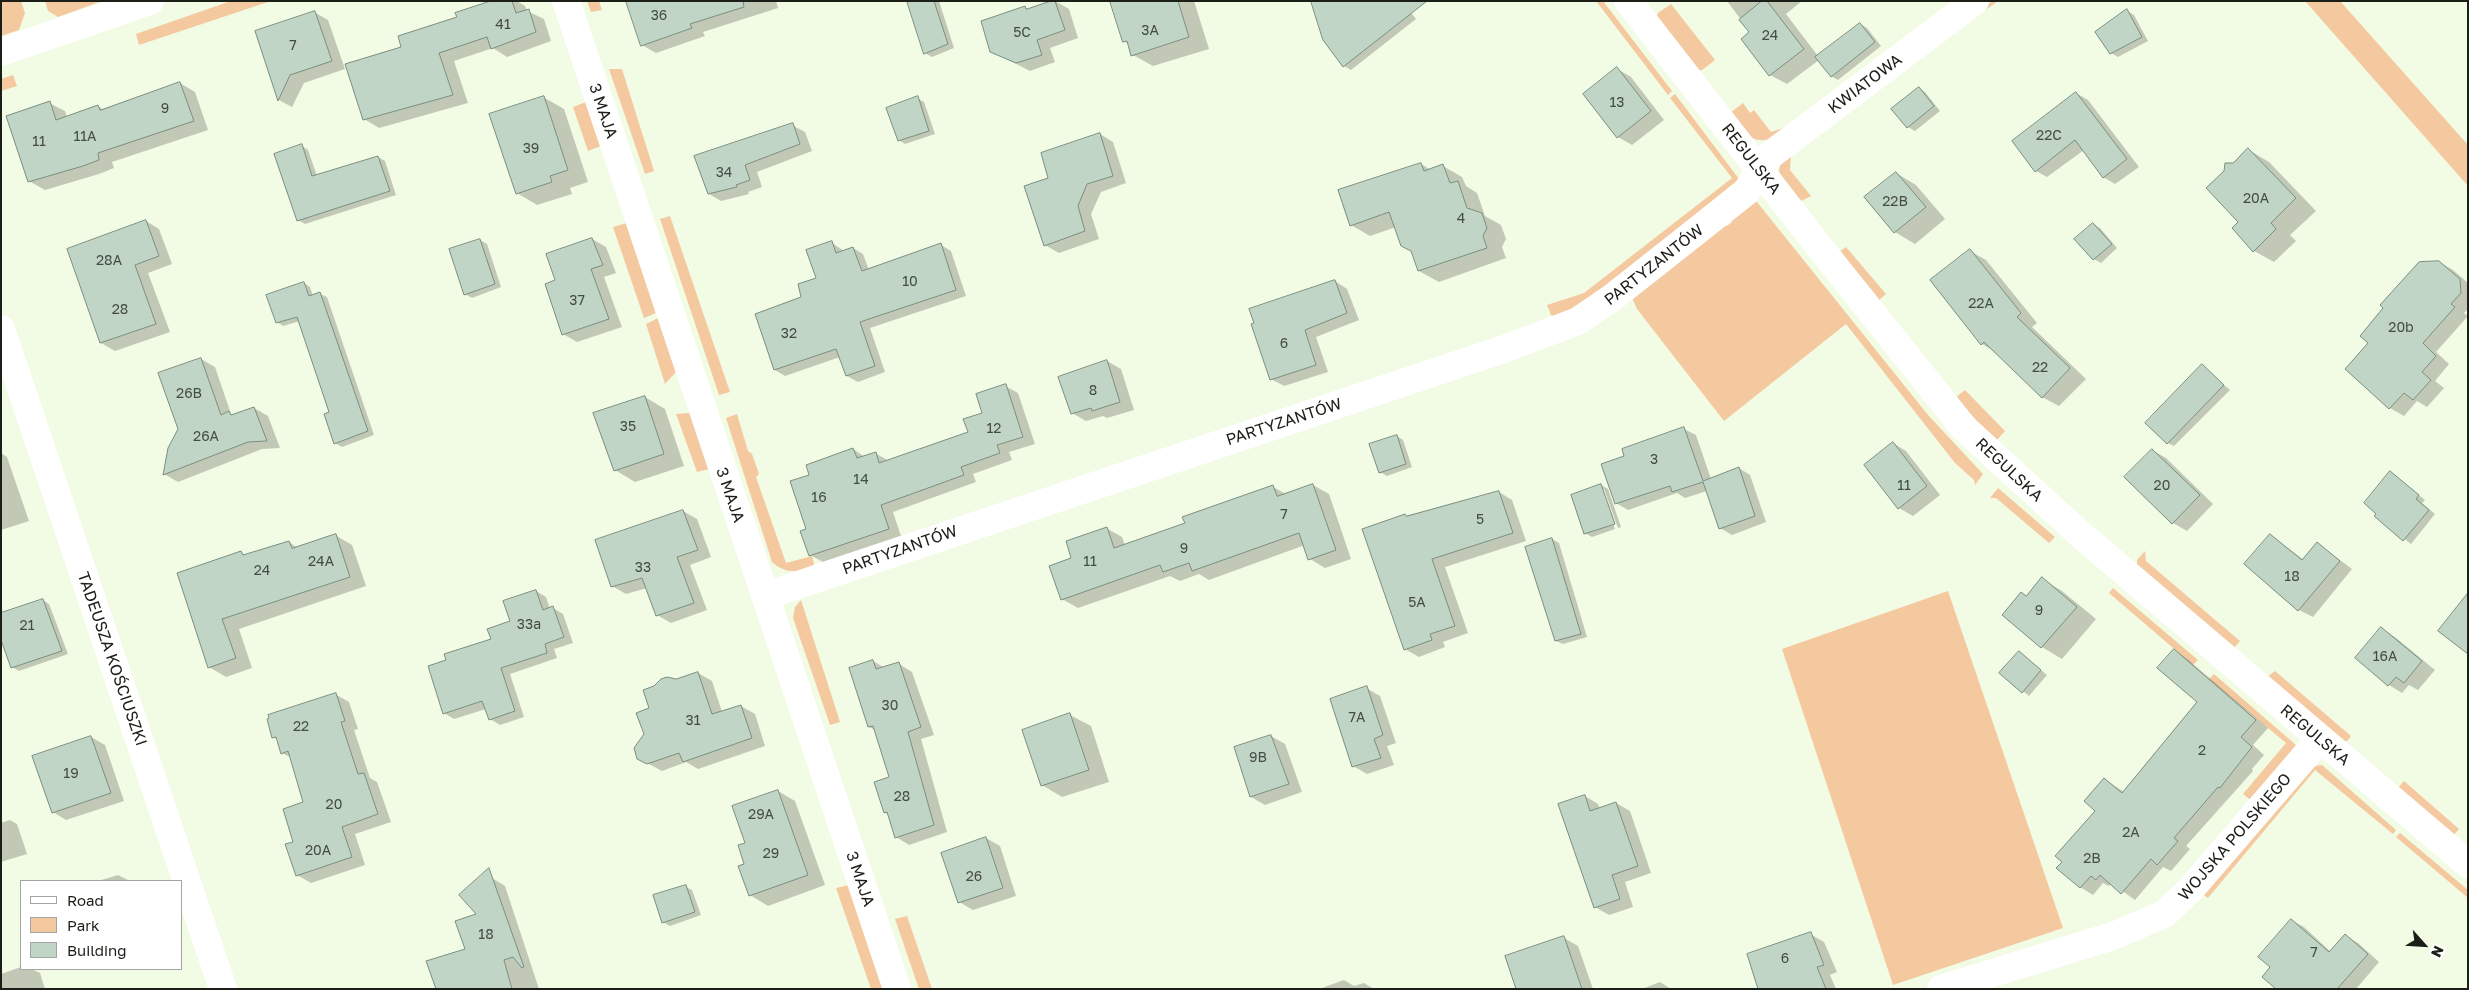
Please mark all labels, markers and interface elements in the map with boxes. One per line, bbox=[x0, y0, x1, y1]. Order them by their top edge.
house number: 36 bbox=[651, 8, 667, 24]
house number: 41 bbox=[495, 17, 511, 33]
house number: 3A bbox=[1141, 23, 1159, 39]
house number: 5C bbox=[1013, 25, 1031, 41]
house number: 24 bbox=[1762, 28, 1778, 44]
house number: 7 bbox=[289, 38, 297, 54]
street label: KWIATOWA bbox=[1824, 50, 1906, 118]
street label: 3 MAJA bbox=[585, 81, 621, 141]
house number: 13 bbox=[1610, 95, 1624, 111]
house number: 9 bbox=[161, 101, 169, 117]
street label: REGULSKA bbox=[1717, 120, 1785, 198]
house number: 22C bbox=[2036, 128, 2062, 144]
house number: 11A bbox=[74, 129, 96, 145]
house number: 11 bbox=[32, 134, 46, 150]
house number: 39 bbox=[523, 141, 539, 157]
house number: 34 bbox=[716, 165, 732, 181]
house number: 20A bbox=[2243, 191, 2269, 207]
house number: 22B bbox=[1882, 194, 1908, 210]
house number: 4 bbox=[1457, 211, 1465, 227]
street label: PARTYZANTÓW bbox=[1601, 220, 1707, 310]
house number: 28A bbox=[96, 253, 122, 269]
house number: 10 bbox=[902, 274, 918, 290]
house number: 37 bbox=[569, 293, 585, 309]
house number: 22A bbox=[1968, 296, 1994, 312]
house number: 28 bbox=[112, 302, 128, 318]
house number: 20b bbox=[2388, 320, 2414, 336]
house number: 32 bbox=[781, 326, 797, 342]
house number: 6 bbox=[1280, 336, 1288, 352]
house number: 22 bbox=[2032, 360, 2048, 376]
house number: 8 bbox=[1089, 383, 1097, 399]
house number: 26B bbox=[176, 386, 202, 402]
street label: PARTYZANTÓW bbox=[1224, 394, 1344, 450]
house number: 35 bbox=[620, 419, 636, 435]
house number: 12 bbox=[987, 421, 1001, 437]
house number: 26A bbox=[193, 429, 219, 445]
street label: REGULSKA bbox=[1972, 434, 2046, 506]
house number: 3 bbox=[1650, 452, 1658, 468]
street label: 3 MAJA bbox=[712, 465, 748, 525]
house number: 14 bbox=[853, 472, 869, 488]
house number: 11 bbox=[1897, 478, 1911, 494]
house number: 20 bbox=[2154, 478, 2170, 494]
house number: 16 bbox=[811, 490, 827, 506]
house number: 7 bbox=[1280, 507, 1288, 523]
house number: 5 bbox=[1476, 512, 1484, 528]
street label: PARTYZANTÓW bbox=[840, 521, 960, 579]
house number: 9 bbox=[1180, 541, 1188, 557]
house number: 24A bbox=[308, 554, 334, 570]
house number: 11 bbox=[1083, 554, 1097, 570]
house number: 33 bbox=[635, 560, 651, 576]
house number: 24 bbox=[254, 563, 270, 579]
house number: 18 bbox=[2284, 569, 2300, 585]
street label: TADEUSZA KOŚCIUSZKI bbox=[73, 570, 151, 748]
house number: 5A bbox=[1408, 595, 1426, 611]
house number: 9 bbox=[2035, 603, 2043, 619]
house number: 33a bbox=[517, 617, 541, 633]
house number: 21 bbox=[20, 618, 34, 634]
house number: 16A bbox=[2373, 649, 2397, 665]
house number: 30 bbox=[882, 698, 898, 714]
street label: REGULSKA bbox=[2276, 700, 2354, 770]
house number: 7A bbox=[1349, 710, 1365, 726]
house number: 31 bbox=[686, 713, 700, 729]
house number: 22 bbox=[293, 719, 309, 735]
house number: 2 bbox=[2198, 743, 2206, 759]
house number: 9B bbox=[1249, 750, 1267, 766]
house number: 19 bbox=[63, 766, 79, 782]
street label: WOJSKA POLSKIEGO bbox=[2174, 769, 2296, 905]
house number: 28 bbox=[894, 789, 910, 805]
house number: 20 bbox=[326, 797, 342, 813]
house number: 29A bbox=[748, 807, 774, 823]
house number: 2A bbox=[2122, 825, 2140, 841]
house number: 20A bbox=[305, 843, 331, 859]
house number: 29 bbox=[763, 846, 779, 862]
street label: 3 MAJA bbox=[842, 849, 878, 909]
house number: 2B bbox=[2083, 851, 2101, 867]
house number: 26 bbox=[966, 869, 982, 885]
legend bbox=[20, 880, 182, 970]
text: Road bbox=[67, 891, 104, 909]
text: Park bbox=[67, 916, 99, 934]
north arrow bbox=[2399, 920, 2449, 970]
house number: 18 bbox=[478, 927, 494, 943]
text: Building bbox=[67, 941, 127, 959]
text: N bbox=[2428, 943, 2448, 960]
house number: 7 bbox=[2310, 945, 2318, 961]
house number: 6 bbox=[1781, 951, 1789, 967]

